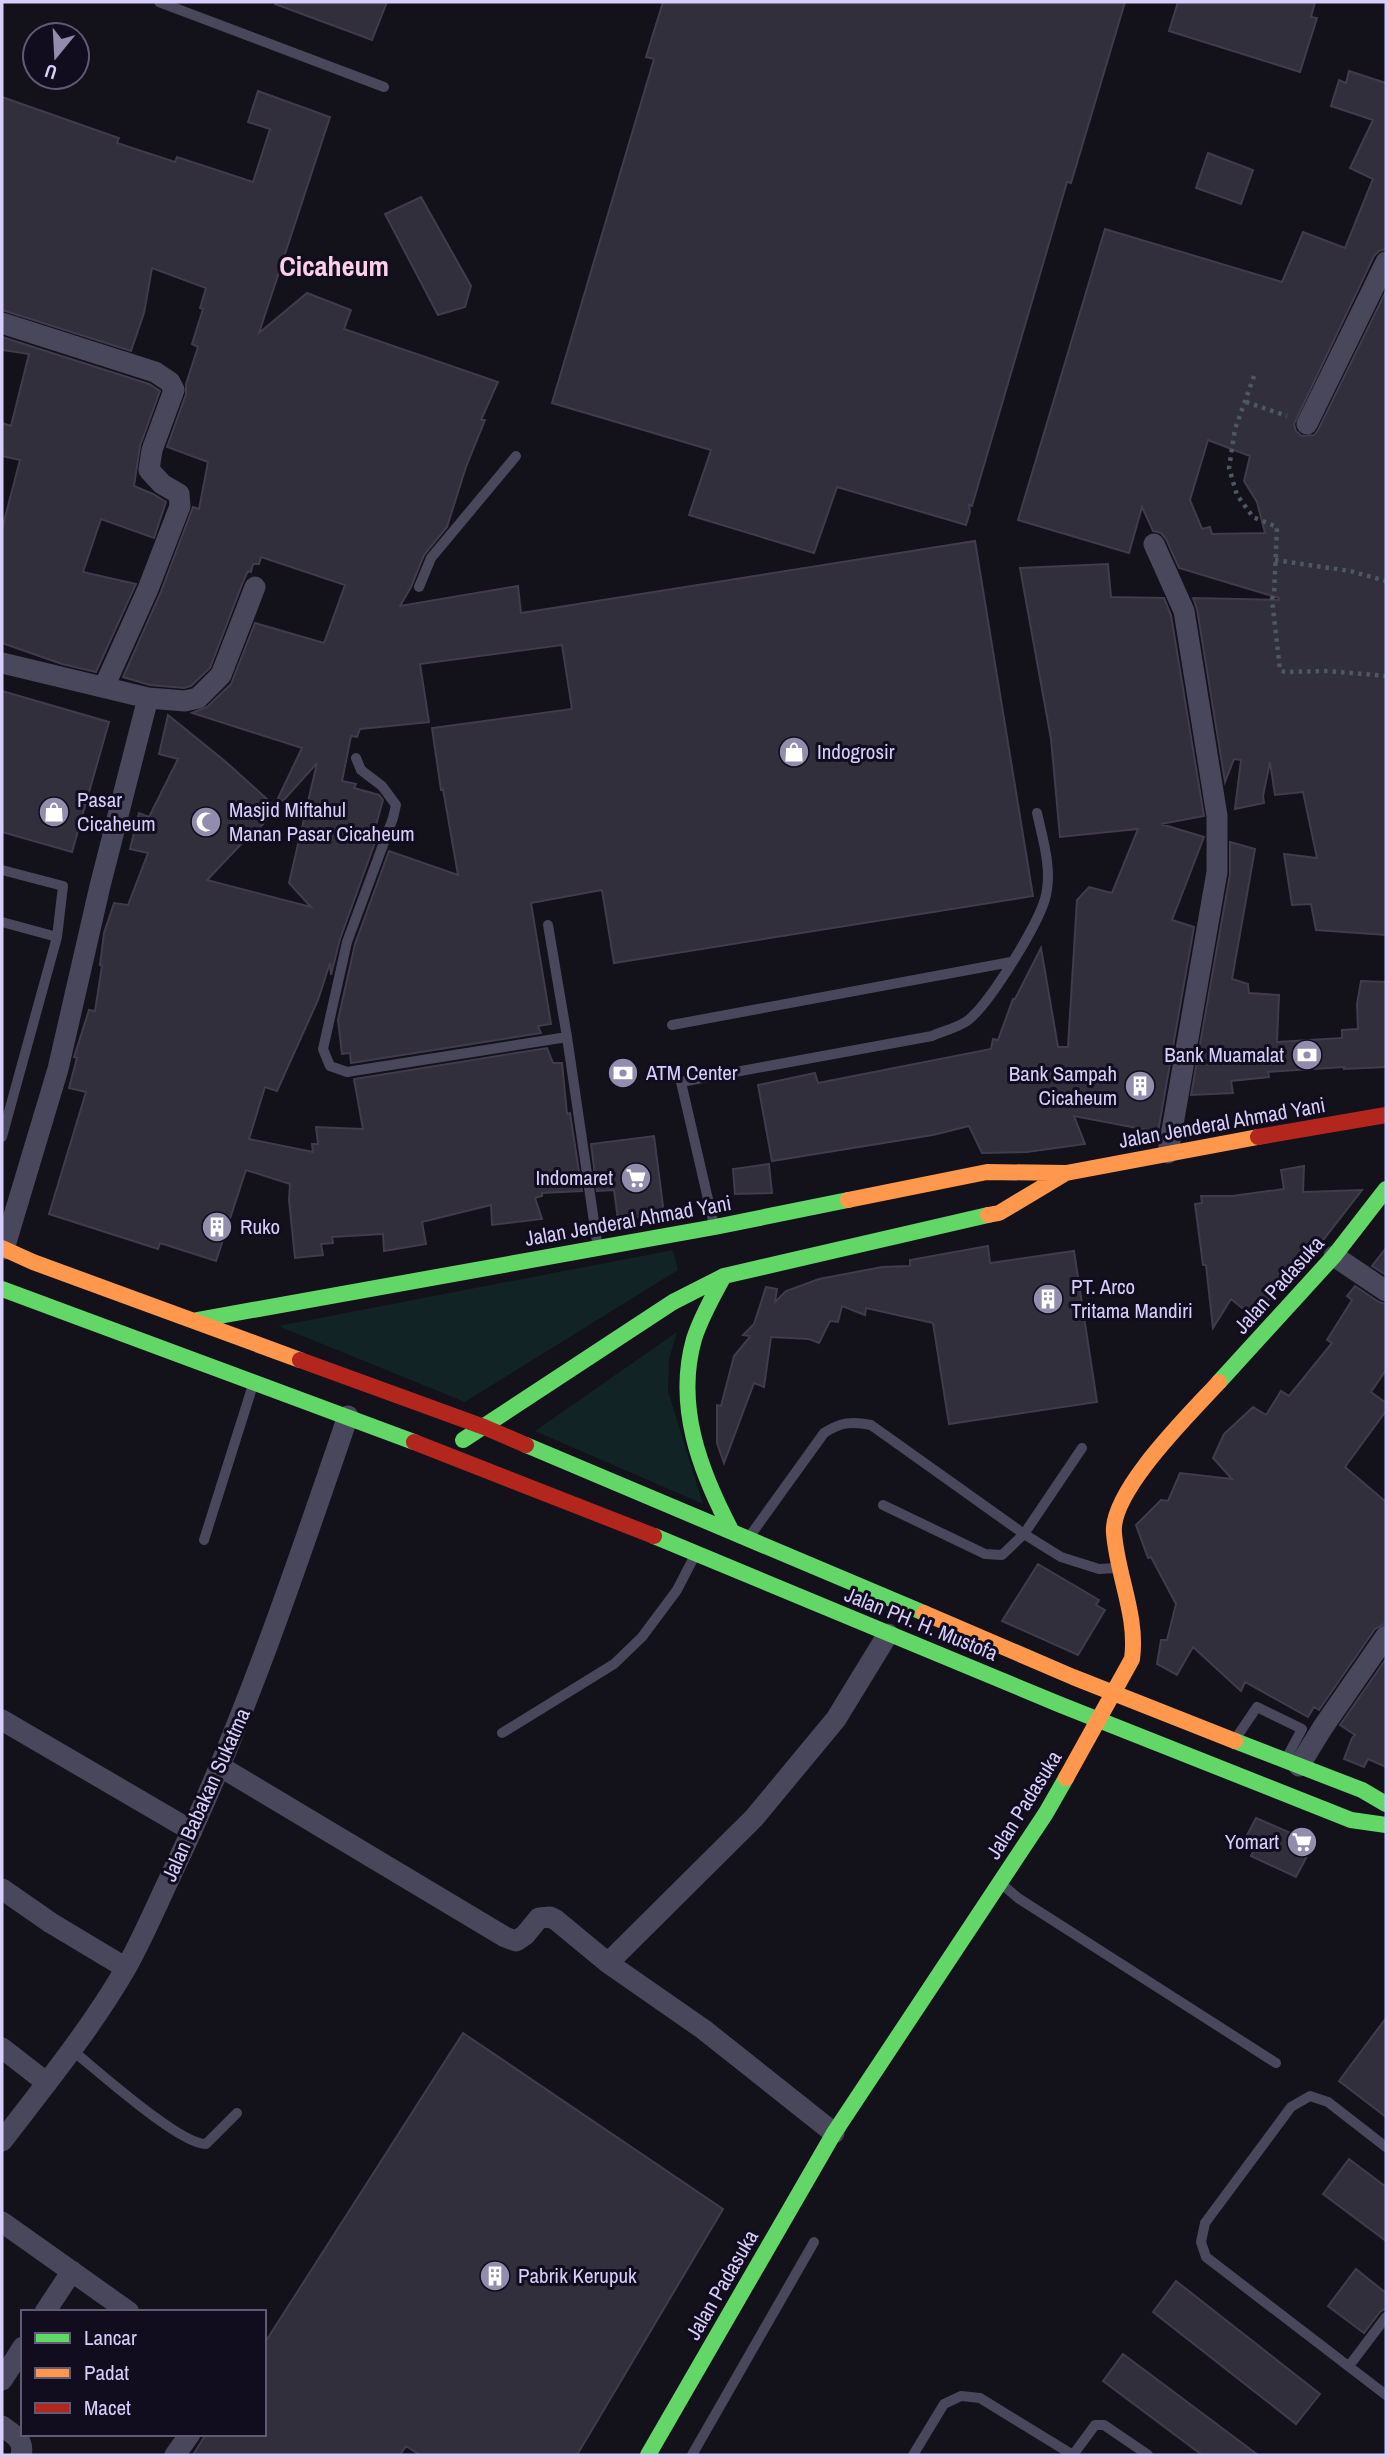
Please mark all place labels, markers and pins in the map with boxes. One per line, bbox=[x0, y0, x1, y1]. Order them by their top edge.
shop icon: Indogrosir bbox=[777, 735, 811, 769]
place label: Indogrosir bbox=[817, 737, 895, 766]
place label: Pasar Cicaheum bbox=[77, 785, 155, 838]
shop icon: Pasar Cicaheum bbox=[37, 795, 71, 829]
place label: Masjid Miftahul Manan Pasar Cicaheum bbox=[229, 795, 415, 848]
mosque icon: Masjid Miftahul Manan Pasar Cicaheum bbox=[189, 805, 223, 839]
bank icon: Bank Muamalat bbox=[1290, 1038, 1324, 1072]
place label: Bank Muamalat bbox=[1164, 1040, 1284, 1069]
bank icon: ATM Center bbox=[606, 1056, 640, 1090]
place label: ATM Center bbox=[645, 1058, 738, 1087]
place label: Bank Sampah Cicaheum bbox=[1009, 1059, 1117, 1112]
building icon: Bank Sampah Cicaheum bbox=[1123, 1069, 1157, 1103]
supermarket icon: Indomaret bbox=[619, 1161, 653, 1195]
place label: Indomaret bbox=[535, 1163, 613, 1192]
building icon: Ruko bbox=[200, 1210, 234, 1244]
place label: Ruko bbox=[240, 1212, 280, 1241]
place label: PT. Arco Tritama Mandiri bbox=[1071, 1272, 1193, 1325]
building icon: PT. Arco Tritama Mandiri bbox=[1031, 1282, 1065, 1316]
supermarket icon: Yomart bbox=[1285, 1825, 1319, 1859]
place label: Yomart bbox=[1225, 1827, 1279, 1856]
building icon: Pabrik Kerupuk bbox=[478, 2259, 512, 2293]
place label: Pabrik Kerupuk bbox=[518, 2261, 637, 2290]

